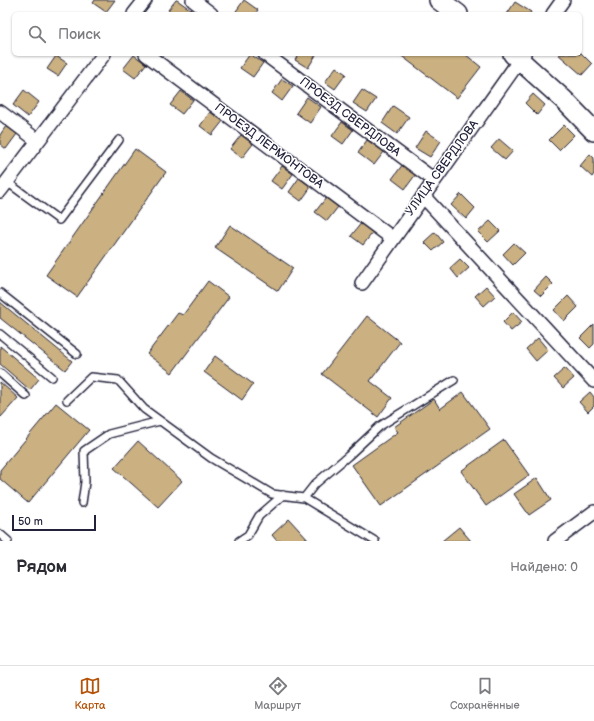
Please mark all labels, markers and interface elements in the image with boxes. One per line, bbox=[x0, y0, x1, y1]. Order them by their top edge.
search box bbox=[12, 12, 582, 56]
icon: search bbox=[26, 23, 48, 45]
text: Поиск bbox=[58, 25, 101, 44]
street label: ПРОЕЗД СВЕРДЛОВА bbox=[297, 74, 404, 160]
street label: ПРОЕЗД ЛЕРМОНТОВА bbox=[212, 100, 327, 192]
street label: УЛИЦА СВЕРДЛОВА bbox=[402, 117, 482, 219]
scale bar bbox=[12, 513, 96, 532]
text: 50 m bbox=[18, 515, 43, 528]
text: Рядом bbox=[16, 557, 67, 577]
text: Найдено: 0 bbox=[510, 559, 578, 575]
tab: Карта bbox=[74, 675, 105, 712]
tab: Маршрут bbox=[254, 675, 301, 712]
tab: Сохранённые bbox=[450, 675, 520, 712]

